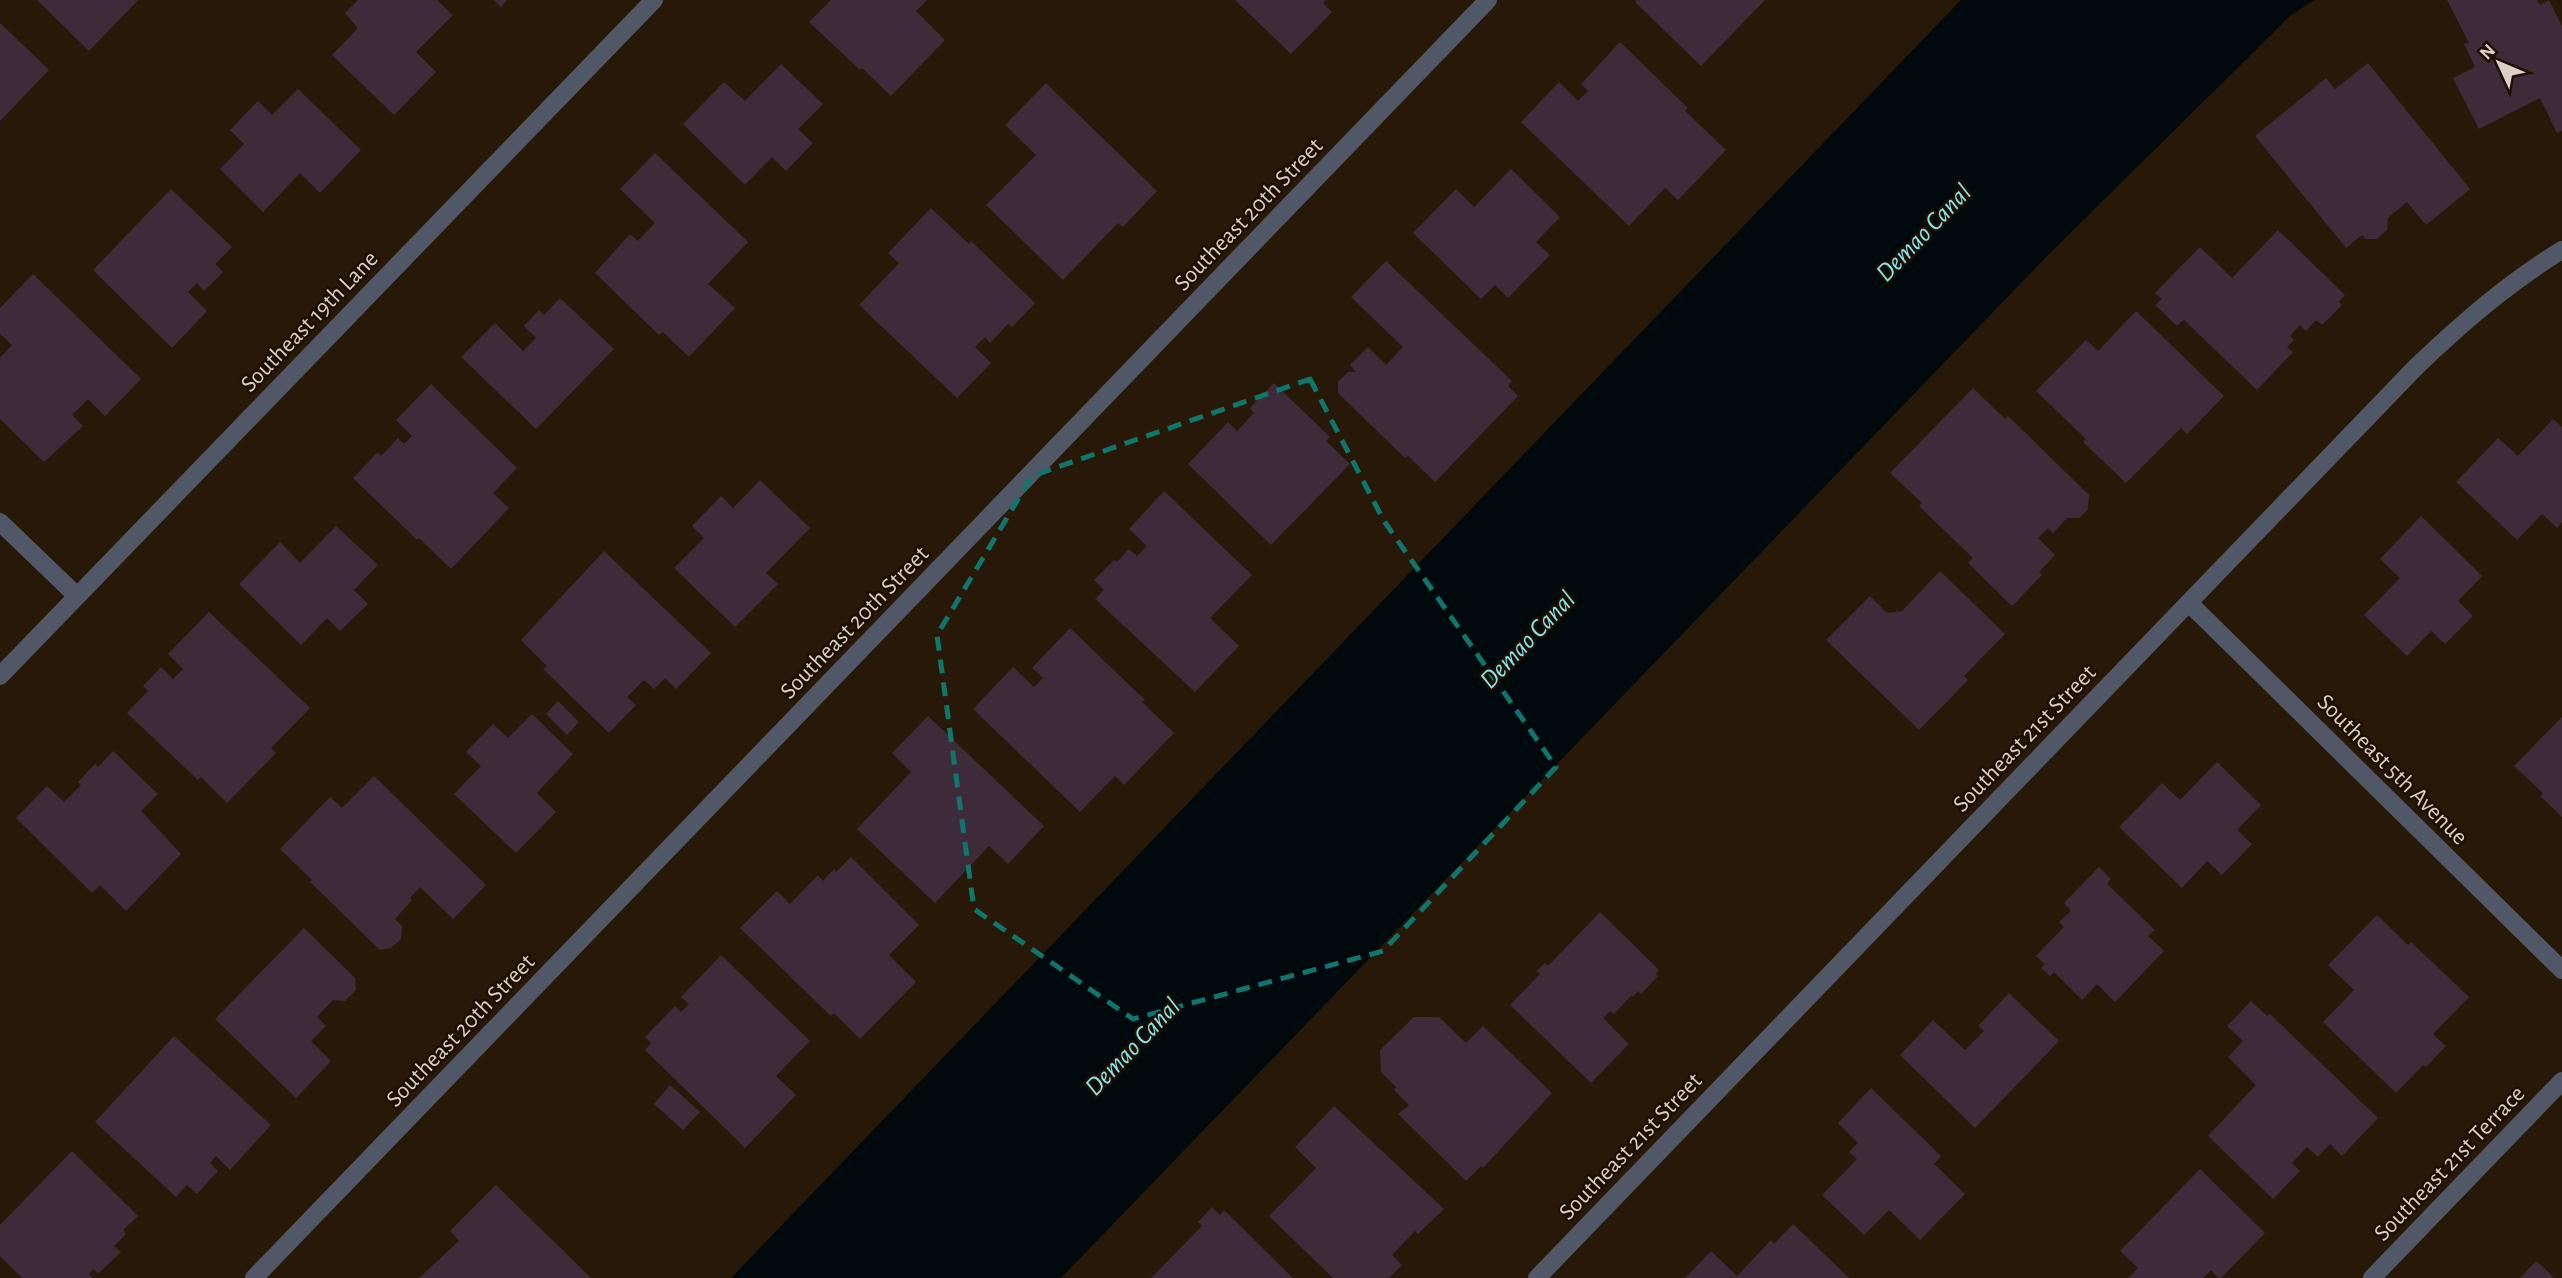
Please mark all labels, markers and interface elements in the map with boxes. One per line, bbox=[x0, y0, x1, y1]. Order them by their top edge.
north arrow bbox=[2464, 28, 2534, 98]
text: N bbox=[2476, 41, 2499, 64]
street label: Southeast 20th Street bbox=[1170, 134, 1328, 296]
water label: Demao Canal bbox=[1871, 179, 1976, 286]
street label: Southeast 19th Lane bbox=[237, 247, 383, 397]
street label: Southeast 20th Street bbox=[776, 542, 934, 704]
water label: Demao Canal bbox=[1475, 586, 1580, 693]
street label: Southeast 21st Street bbox=[1949, 660, 2101, 817]
street label: Southeast 5th Avenue bbox=[2312, 690, 2472, 850]
street label: Southeast 20th Street bbox=[382, 950, 540, 1112]
water label: Demao Canal bbox=[1080, 993, 1185, 1100]
street label: Southeast 21st Street bbox=[1555, 1068, 1707, 1225]
street label: Southeast 21st Terrace bbox=[2370, 1082, 2530, 1246]

